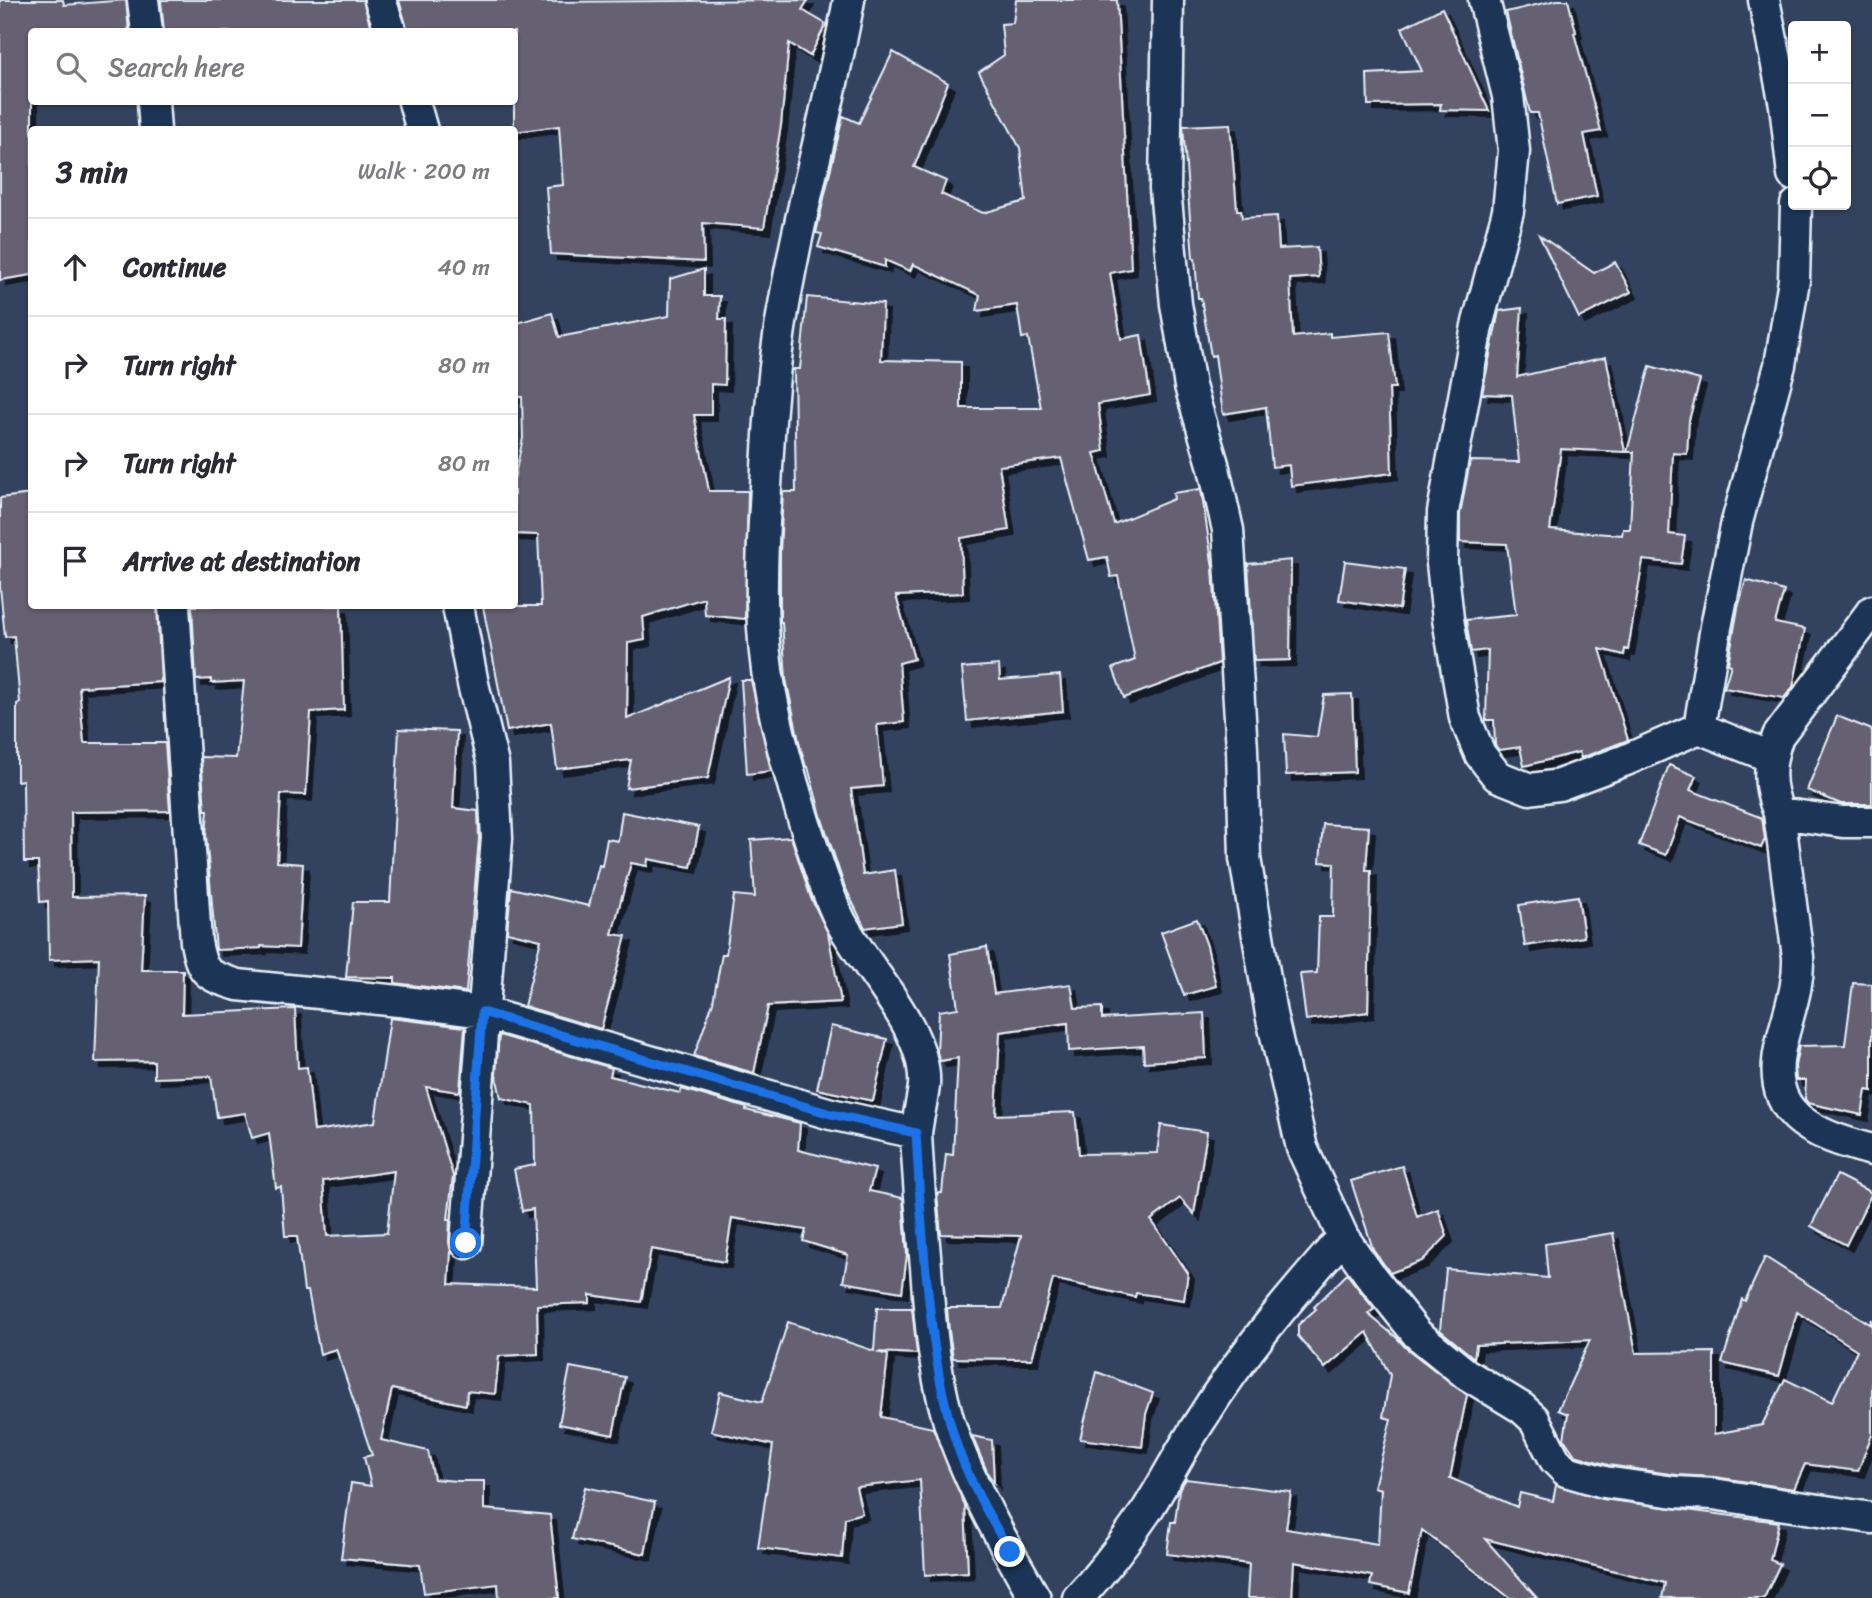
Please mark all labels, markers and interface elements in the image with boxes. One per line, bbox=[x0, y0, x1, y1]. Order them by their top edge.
map controls bbox=[1788, 21, 1851, 210]
button: + bbox=[1788, 21, 1851, 84]
search box bbox=[28, 28, 518, 105]
text: Search here bbox=[108, 44, 245, 90]
icon: search bbox=[52, 48, 90, 86]
button: − bbox=[1788, 84, 1851, 147]
text: 3 min bbox=[56, 145, 128, 199]
button: locate bbox=[1788, 147, 1851, 210]
text: Walk · 200 m bbox=[358, 151, 490, 192]
text: Continue bbox=[123, 244, 226, 290]
text: 40 m bbox=[437, 247, 490, 288]
icon: ahead bbox=[56, 248, 94, 286]
text: Turn right bbox=[123, 342, 236, 388]
text: 80 m bbox=[438, 345, 490, 386]
icon: right bbox=[56, 346, 94, 384]
text: Turn right bbox=[123, 440, 236, 486]
text: 80 m bbox=[438, 443, 490, 484]
icon: right bbox=[56, 444, 94, 482]
text: Arrive at destination bbox=[123, 538, 360, 584]
icon: arrive bbox=[56, 542, 94, 580]
route start bbox=[450, 1227, 481, 1258]
route end bbox=[994, 1536, 1025, 1567]

